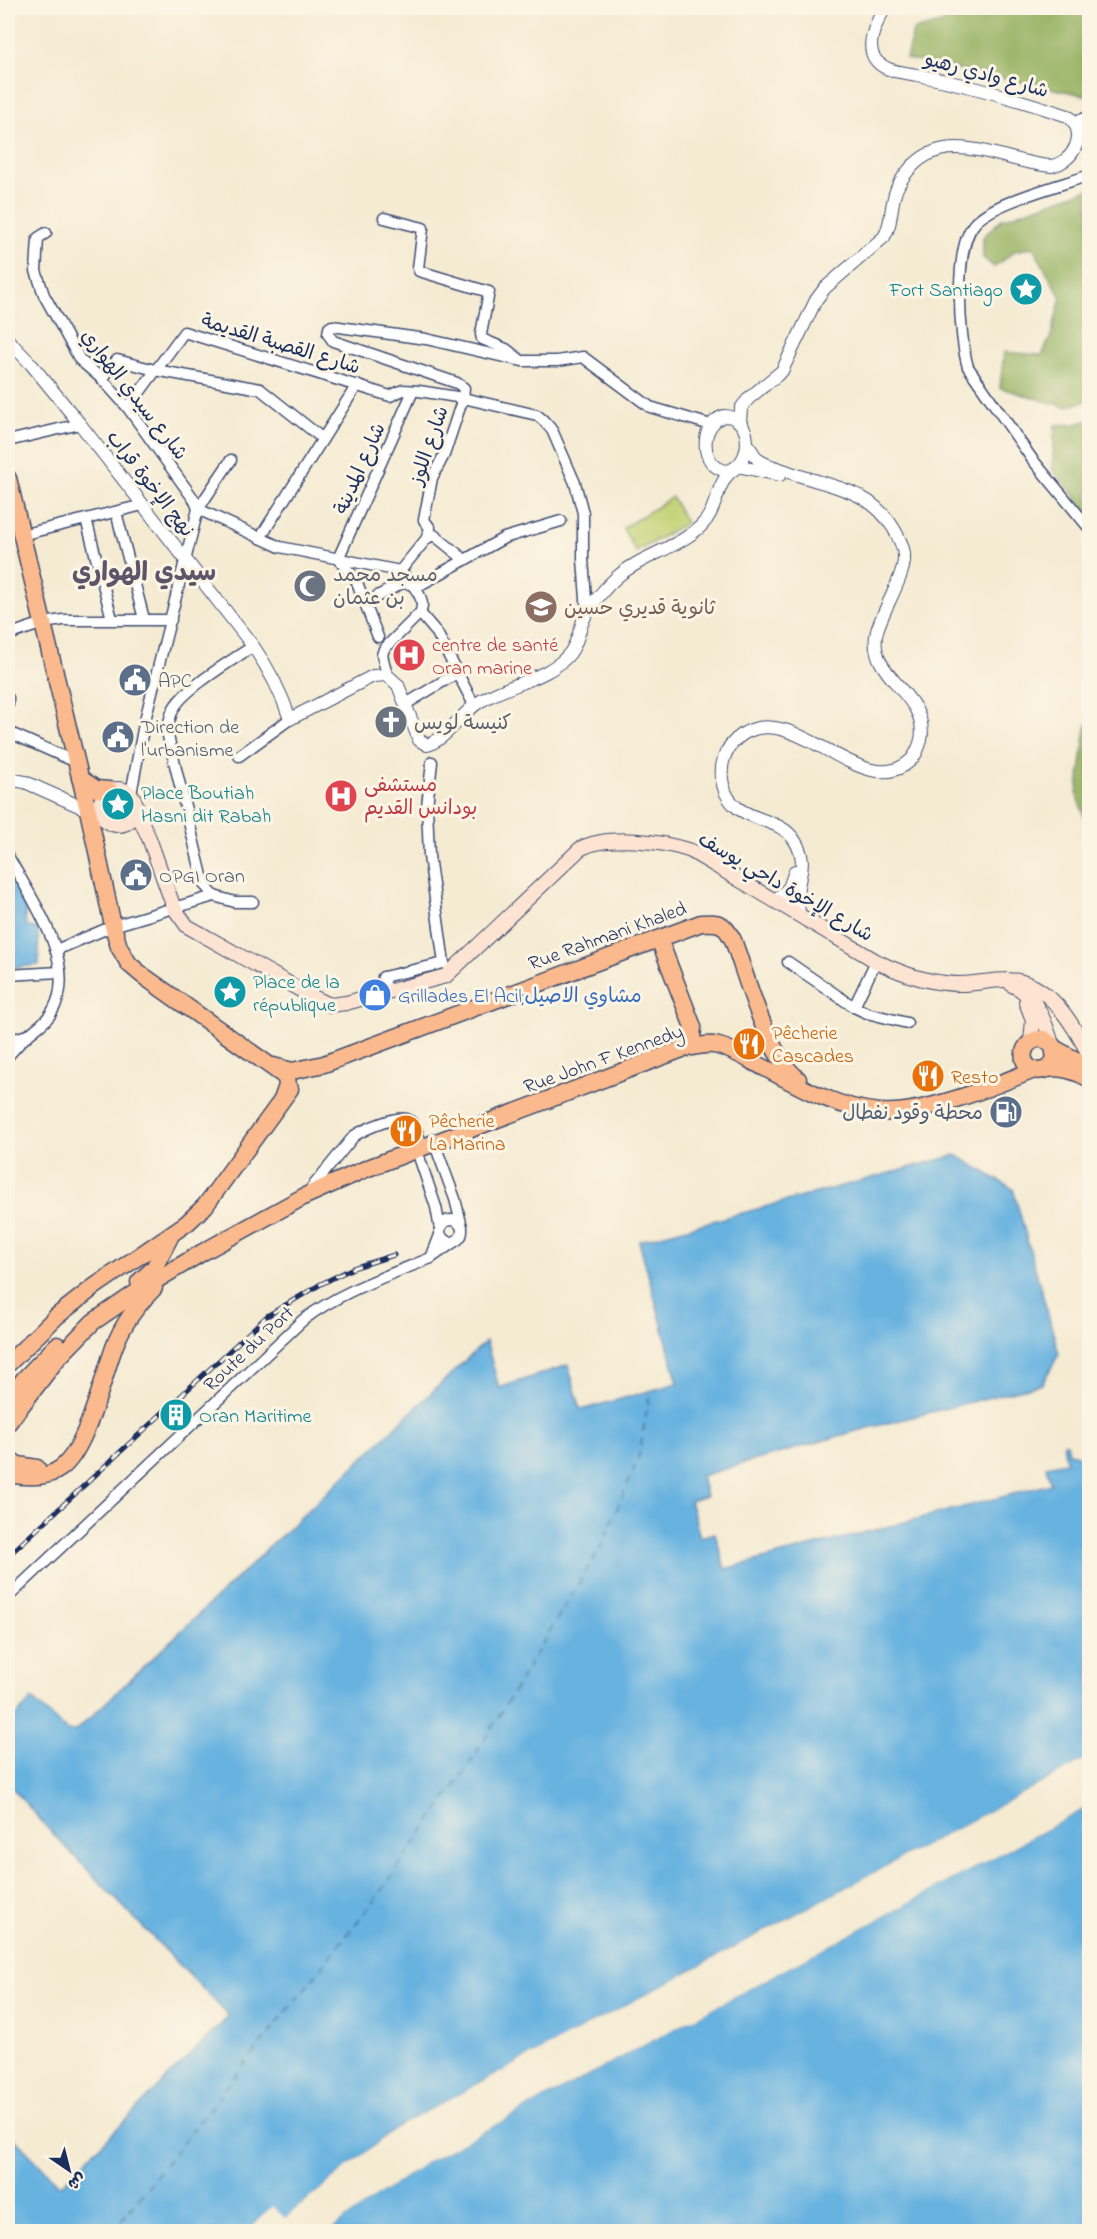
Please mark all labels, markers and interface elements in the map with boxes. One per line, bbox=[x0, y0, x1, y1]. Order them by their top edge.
street label: شارع وادي رهيو bbox=[919, 45, 1051, 107]
place icon: Fort Santiago bbox=[1008, 271, 1044, 307]
place label: Fort Santiago bbox=[889, 277, 1003, 307]
street label: شارع القصبة القديمة bbox=[197, 307, 363, 383]
street label: شارع سيدي الهواري bbox=[73, 324, 194, 467]
street label: شارع اللوز bbox=[403, 402, 457, 491]
street label: شارع المدينة bbox=[328, 419, 394, 519]
street label: نهج الإخوة قراب bbox=[98, 425, 200, 544]
district label: سيدي الهواري bbox=[72, 555, 216, 593]
place label: مسجد محمد بن عثمان bbox=[333, 562, 438, 614]
mosque icon: مسجد محمد بن عثمان bbox=[292, 568, 328, 604]
school or university icon: ثانوية قديري حسين bbox=[523, 589, 559, 625]
place label: ثانوية قديري حسين bbox=[564, 595, 716, 624]
place label: centre de santé Oran marine bbox=[432, 632, 558, 684]
hospital icon: centre de santé Oran marine bbox=[391, 637, 427, 673]
public building icon: APC bbox=[117, 662, 153, 698]
place label: APC bbox=[158, 668, 192, 697]
church icon: كنيسة لويس bbox=[373, 704, 409, 740]
place label: كنيسة لويس bbox=[414, 710, 511, 739]
place label: Direction de l'urbanisme bbox=[140, 714, 239, 766]
public building icon: Direction de l'urbanisme bbox=[100, 719, 136, 755]
place label: مستشفى بودانس القديم bbox=[364, 772, 477, 824]
hospital icon: مستشفى بودانس القديم bbox=[323, 778, 359, 814]
place label: Place Boutiah Hasni dit Rabah bbox=[141, 780, 271, 832]
place icon: Place Boutiah Hasni dit Rabah bbox=[100, 786, 136, 822]
street label: شارع الإخوة داحي يوسف bbox=[691, 826, 878, 951]
public building icon: OPGI Oran bbox=[118, 857, 154, 893]
place label: OPGI Oran bbox=[159, 863, 245, 892]
street label: Rue Rahmani Khaled bbox=[525, 895, 691, 979]
place label: Place de la république bbox=[253, 969, 340, 1021]
place icon: Place de la république bbox=[212, 974, 248, 1010]
shop icon: Grillades El Acil;مشاوي الاصيل bbox=[357, 977, 393, 1013]
place label: Grillades El Acil;مشاوي الاصيل bbox=[398, 983, 642, 1012]
street label: Rue John F Kennedy bbox=[520, 1018, 688, 1103]
place label: Pêcherie Cascades bbox=[772, 1020, 854, 1072]
restaurant icon: Pêcherie Cascades bbox=[731, 1026, 767, 1062]
restaurant icon: Resto bbox=[910, 1058, 946, 1094]
place label: Resto bbox=[951, 1064, 998, 1093]
fuel station icon: محطة وقود نفطال bbox=[988, 1094, 1024, 1130]
place label: محطة وقود نفطال bbox=[842, 1100, 983, 1129]
place label: Pêcherie La Marina bbox=[429, 1108, 506, 1160]
restaurant icon: Pêcherie La Marina bbox=[388, 1113, 424, 1149]
street label: Route du Port bbox=[198, 1300, 302, 1400]
building icon: Oran Maritime bbox=[158, 1397, 194, 1433]
place label: Oran Maritime bbox=[199, 1403, 312, 1432]
north arrow bbox=[39, 2140, 99, 2200]
text: ش bbox=[62, 2166, 91, 2196]

